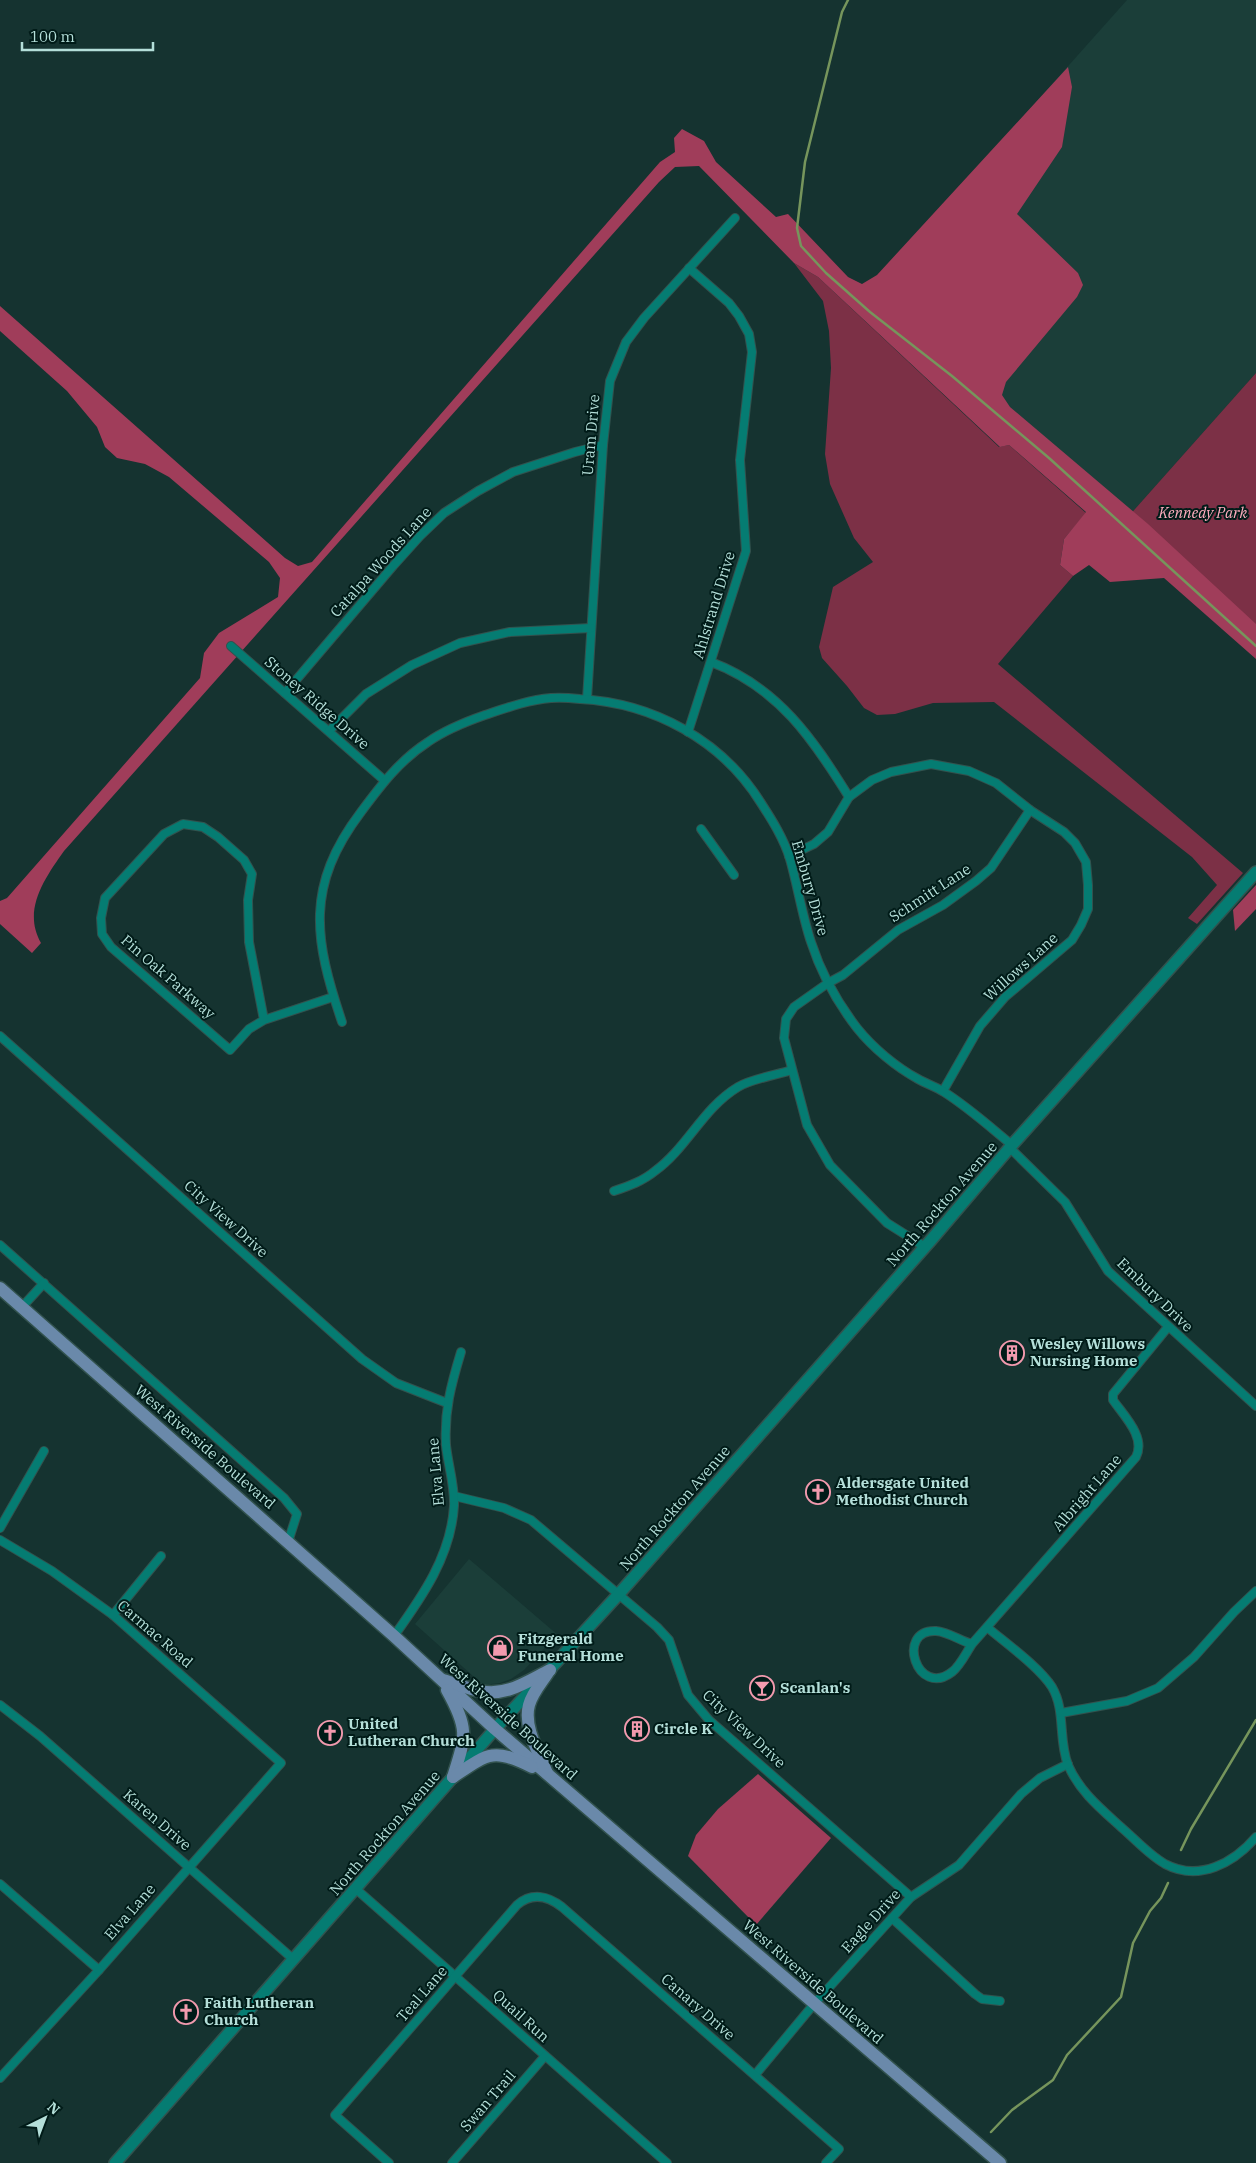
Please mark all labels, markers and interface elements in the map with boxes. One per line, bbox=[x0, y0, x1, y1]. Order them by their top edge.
scale bar bbox=[22, 20, 154, 52]
text: 100 m bbox=[30, 27, 75, 46]
street label: Uram Drive bbox=[577, 394, 604, 476]
street label: Catalpa Woods Lane bbox=[326, 502, 435, 621]
park label: Kennedy Park bbox=[1157, 503, 1248, 522]
street label: Ahlstrand Drive bbox=[688, 549, 739, 661]
street label: Stoney Ridge Drive bbox=[261, 652, 374, 753]
street label: Embury Drive bbox=[788, 838, 833, 938]
street label: Schmitt Lane bbox=[885, 859, 974, 926]
street label: Willows Lane bbox=[980, 928, 1062, 1005]
street label: Pin Oak Parkway bbox=[117, 931, 219, 1023]
street label: North Rockton Avenue bbox=[882, 1137, 1001, 1270]
street label: City View Drive bbox=[180, 1176, 272, 1261]
street label: Embury Drive bbox=[1113, 1254, 1197, 1336]
place label: Wesley Willows Nursing Home bbox=[1030, 1334, 1145, 1370]
building icon: Wesley Willows Nursing Home bbox=[999, 1340, 1025, 1366]
street label: West Riverside Boulevard bbox=[131, 1380, 279, 1513]
street label: Elva Lane bbox=[423, 1437, 448, 1507]
street label: North Rockton Avenue bbox=[615, 1441, 734, 1574]
street label: Albright Lane bbox=[1048, 1450, 1125, 1535]
place label: Aldersgate United Methodist Church bbox=[836, 1473, 970, 1509]
church icon: Aldersgate United Methodist Church bbox=[805, 1479, 831, 1505]
street label: Carmac Road bbox=[114, 1596, 197, 1672]
place label: Fitzgerald Funeral Home bbox=[518, 1629, 624, 1665]
shop icon: Fitzgerald Funeral Home bbox=[487, 1635, 513, 1661]
street label: West Riverside Boulevard bbox=[435, 1649, 582, 1784]
bar icon: Scanlan's bbox=[749, 1675, 775, 1701]
place label: Scanlan's bbox=[780, 1678, 850, 1697]
street label: City View Drive bbox=[699, 1685, 790, 1772]
place label: United Lutheran Church bbox=[348, 1714, 475, 1750]
building icon: Circle K bbox=[624, 1716, 650, 1742]
place label: Circle K bbox=[654, 1719, 713, 1738]
church icon: United Lutheran Church bbox=[317, 1720, 343, 1746]
street label: North Rockton Avenue bbox=[325, 1766, 444, 1899]
street label: Karen Drive bbox=[119, 1785, 195, 1854]
street label: Elva Lane bbox=[100, 1880, 159, 1944]
street label: Eagle Drive bbox=[837, 1885, 904, 1957]
street label: West Riverside Boulevard bbox=[739, 1915, 887, 2048]
street label: Teal Lane bbox=[392, 1962, 451, 2026]
street label: Canary Drive bbox=[657, 1969, 739, 2044]
street label: Quail Run bbox=[489, 1985, 554, 2046]
place label: Faith Lutheran Church bbox=[204, 1993, 314, 2029]
church icon: Faith Lutheran Church bbox=[173, 1999, 199, 2025]
street label: Swan Trail bbox=[456, 2066, 519, 2135]
north arrow bbox=[20, 2093, 70, 2143]
text: N bbox=[44, 2098, 64, 2119]

